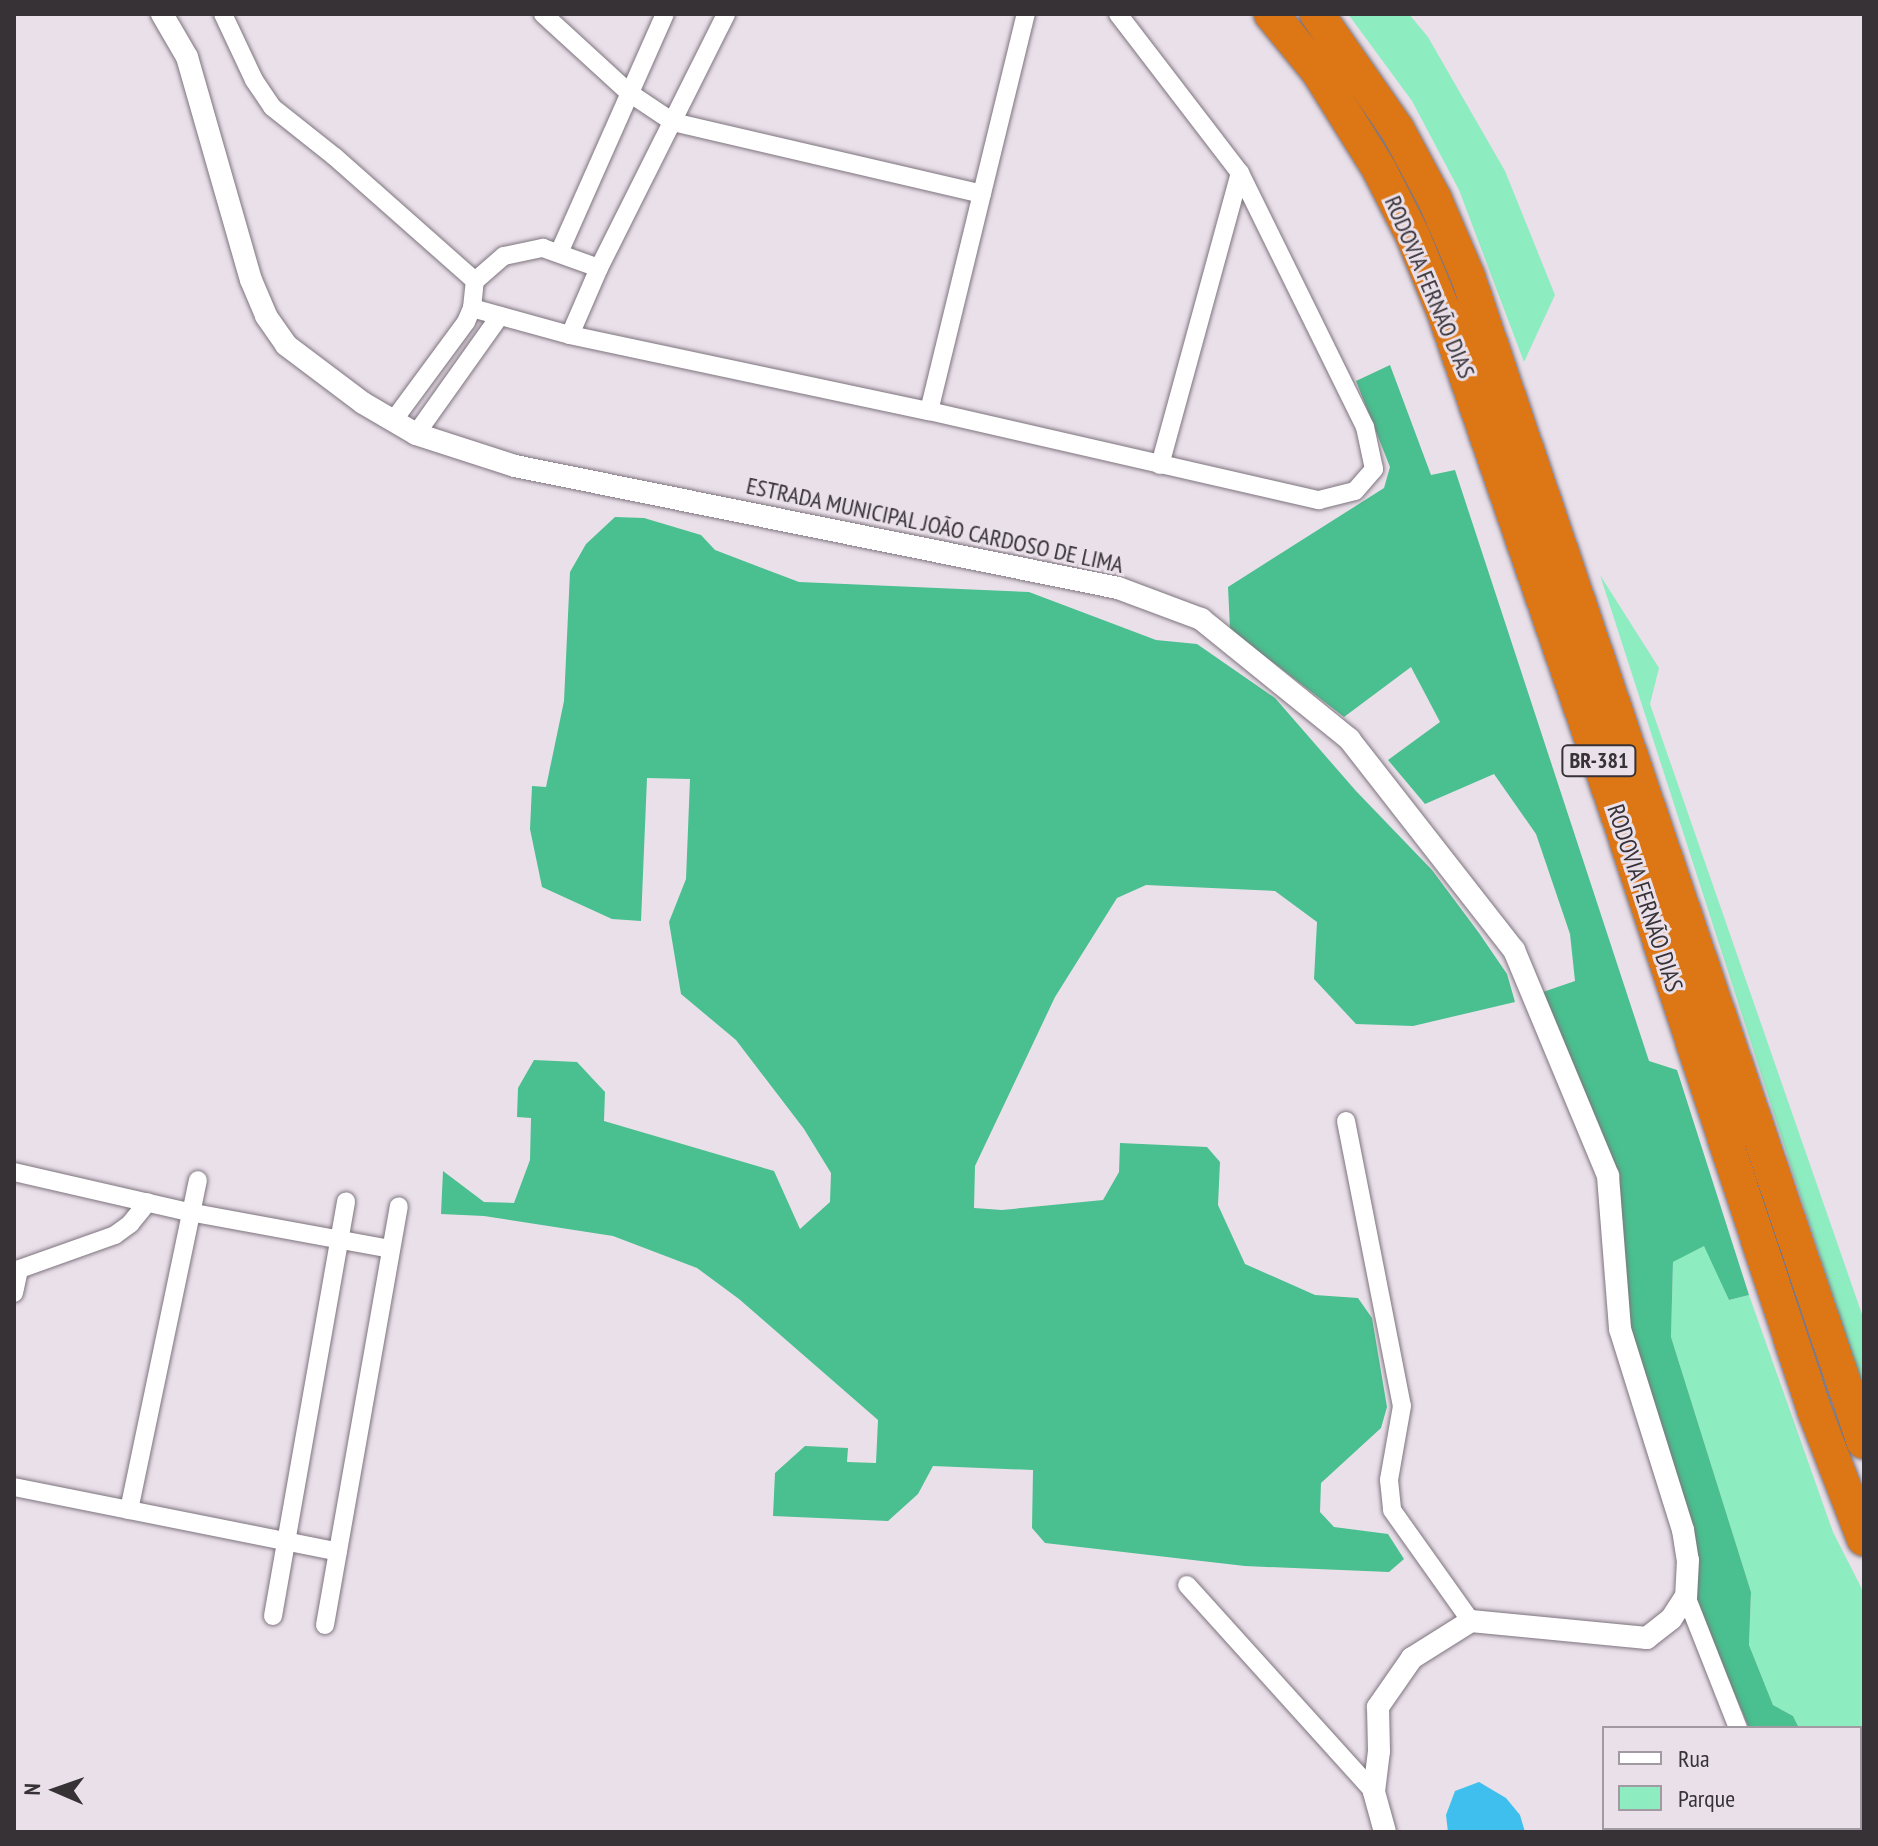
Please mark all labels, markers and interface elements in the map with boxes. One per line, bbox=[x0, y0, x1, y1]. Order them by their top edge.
street label: RODOVIA FERNÃO DIAS bbox=[1378, 191, 1482, 383]
street label: ESTRADA MUNICIPAL JOÃO CARDOSO DE LIMA bbox=[743, 471, 1127, 579]
road number: BR-381 bbox=[1561, 743, 1637, 779]
street label: RODOVIA FERNÃO DIAS bbox=[1601, 800, 1689, 996]
legend bbox=[1602, 1726, 1862, 1830]
text: Rua bbox=[1678, 1743, 1710, 1774]
north arrow bbox=[16, 1750, 96, 1830]
text: N bbox=[18, 1783, 46, 1796]
text: Parque bbox=[1678, 1783, 1735, 1814]

